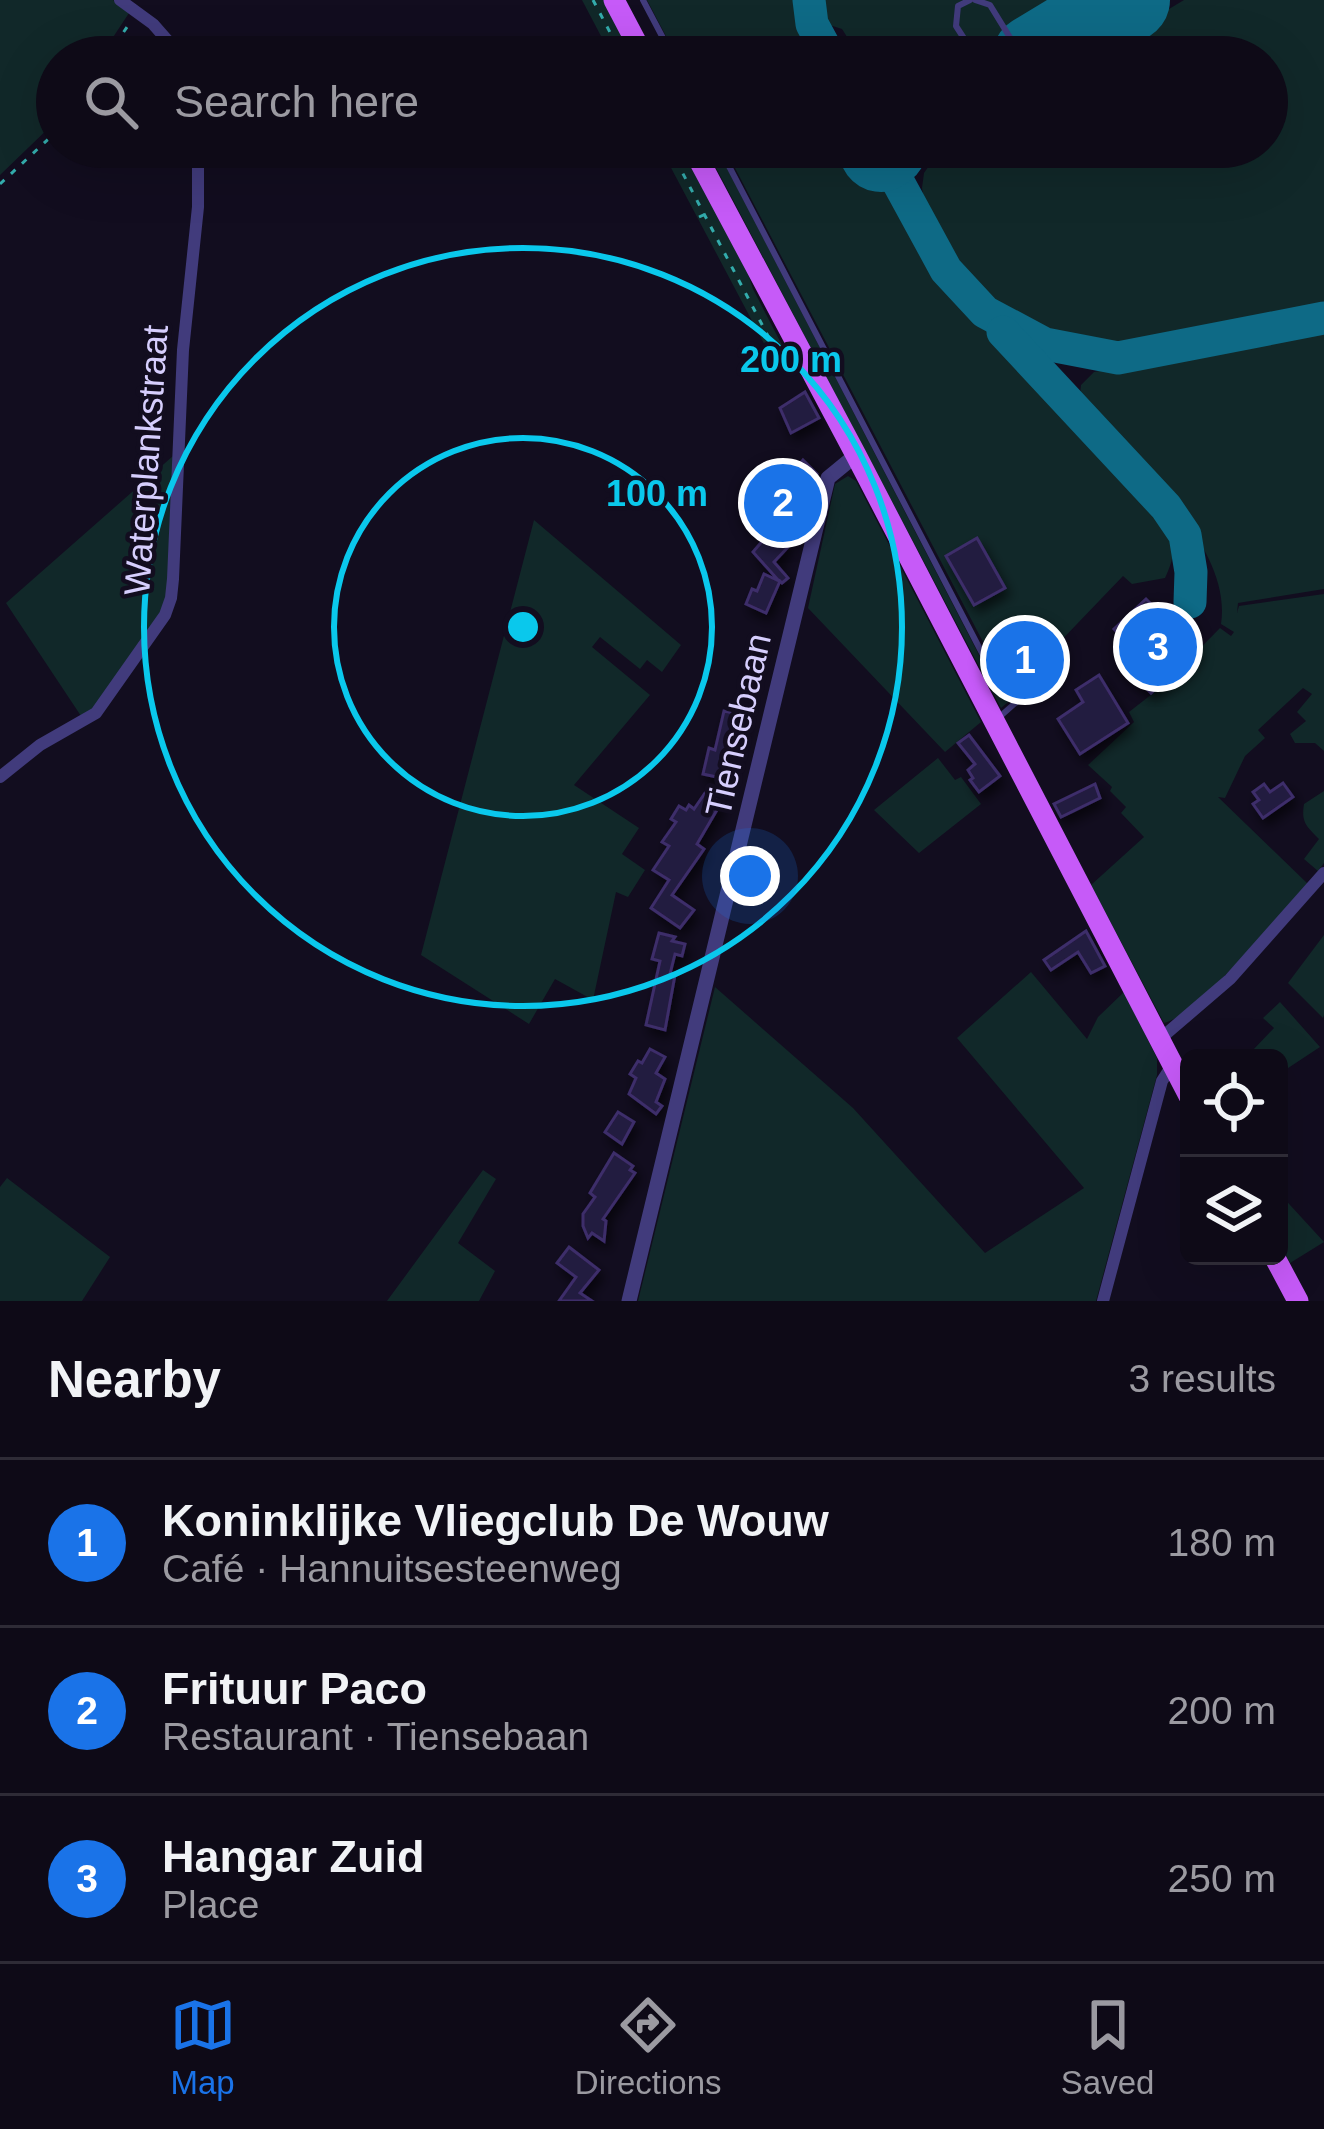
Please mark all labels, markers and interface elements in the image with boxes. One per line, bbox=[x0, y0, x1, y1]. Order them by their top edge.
search box bbox=[36, 36, 1288, 168]
icon: search bbox=[78, 69, 144, 135]
text: Search here bbox=[174, 76, 419, 127]
street label: Waterplankstraat bbox=[116, 324, 176, 596]
text: 200 m bbox=[740, 339, 842, 380]
pin: 2 bbox=[744, 458, 822, 548]
text: 100 m bbox=[606, 473, 708, 514]
pin: 3 bbox=[1119, 602, 1197, 692]
centre of rings bbox=[502, 606, 544, 648]
pin: 1 bbox=[986, 615, 1064, 705]
street label: Tiensebaan bbox=[697, 629, 779, 821]
your location bbox=[720, 846, 780, 906]
map controls bbox=[1180, 1049, 1288, 1265]
button: locate bbox=[1180, 1049, 1288, 1157]
button: layers bbox=[1180, 1157, 1288, 1265]
text: Nearby bbox=[48, 1351, 221, 1408]
text: 3 results bbox=[1129, 1357, 1276, 1400]
text: Koninklijke Vliegclub De Wouw bbox=[162, 1495, 829, 1546]
text: 1 bbox=[76, 1521, 98, 1564]
text: 180 m bbox=[1168, 1521, 1276, 1564]
text: Café · Hannuitsesteenweg bbox=[162, 1547, 622, 1590]
text: Frituur Paco bbox=[162, 1663, 427, 1714]
text: 2 bbox=[76, 1689, 98, 1732]
text: 200 m bbox=[1168, 1689, 1276, 1732]
text: Restaurant · Tiensebaan bbox=[162, 1715, 589, 1758]
text: Hangar Zuid bbox=[162, 1831, 425, 1882]
text: 3 bbox=[76, 1857, 98, 1900]
text: 250 m bbox=[1168, 1857, 1276, 1900]
text: Place bbox=[162, 1883, 260, 1926]
tab: Map bbox=[170, 1992, 236, 2102]
tab: Directions bbox=[575, 1992, 722, 2102]
tab: Saved bbox=[1061, 1992, 1154, 2102]

